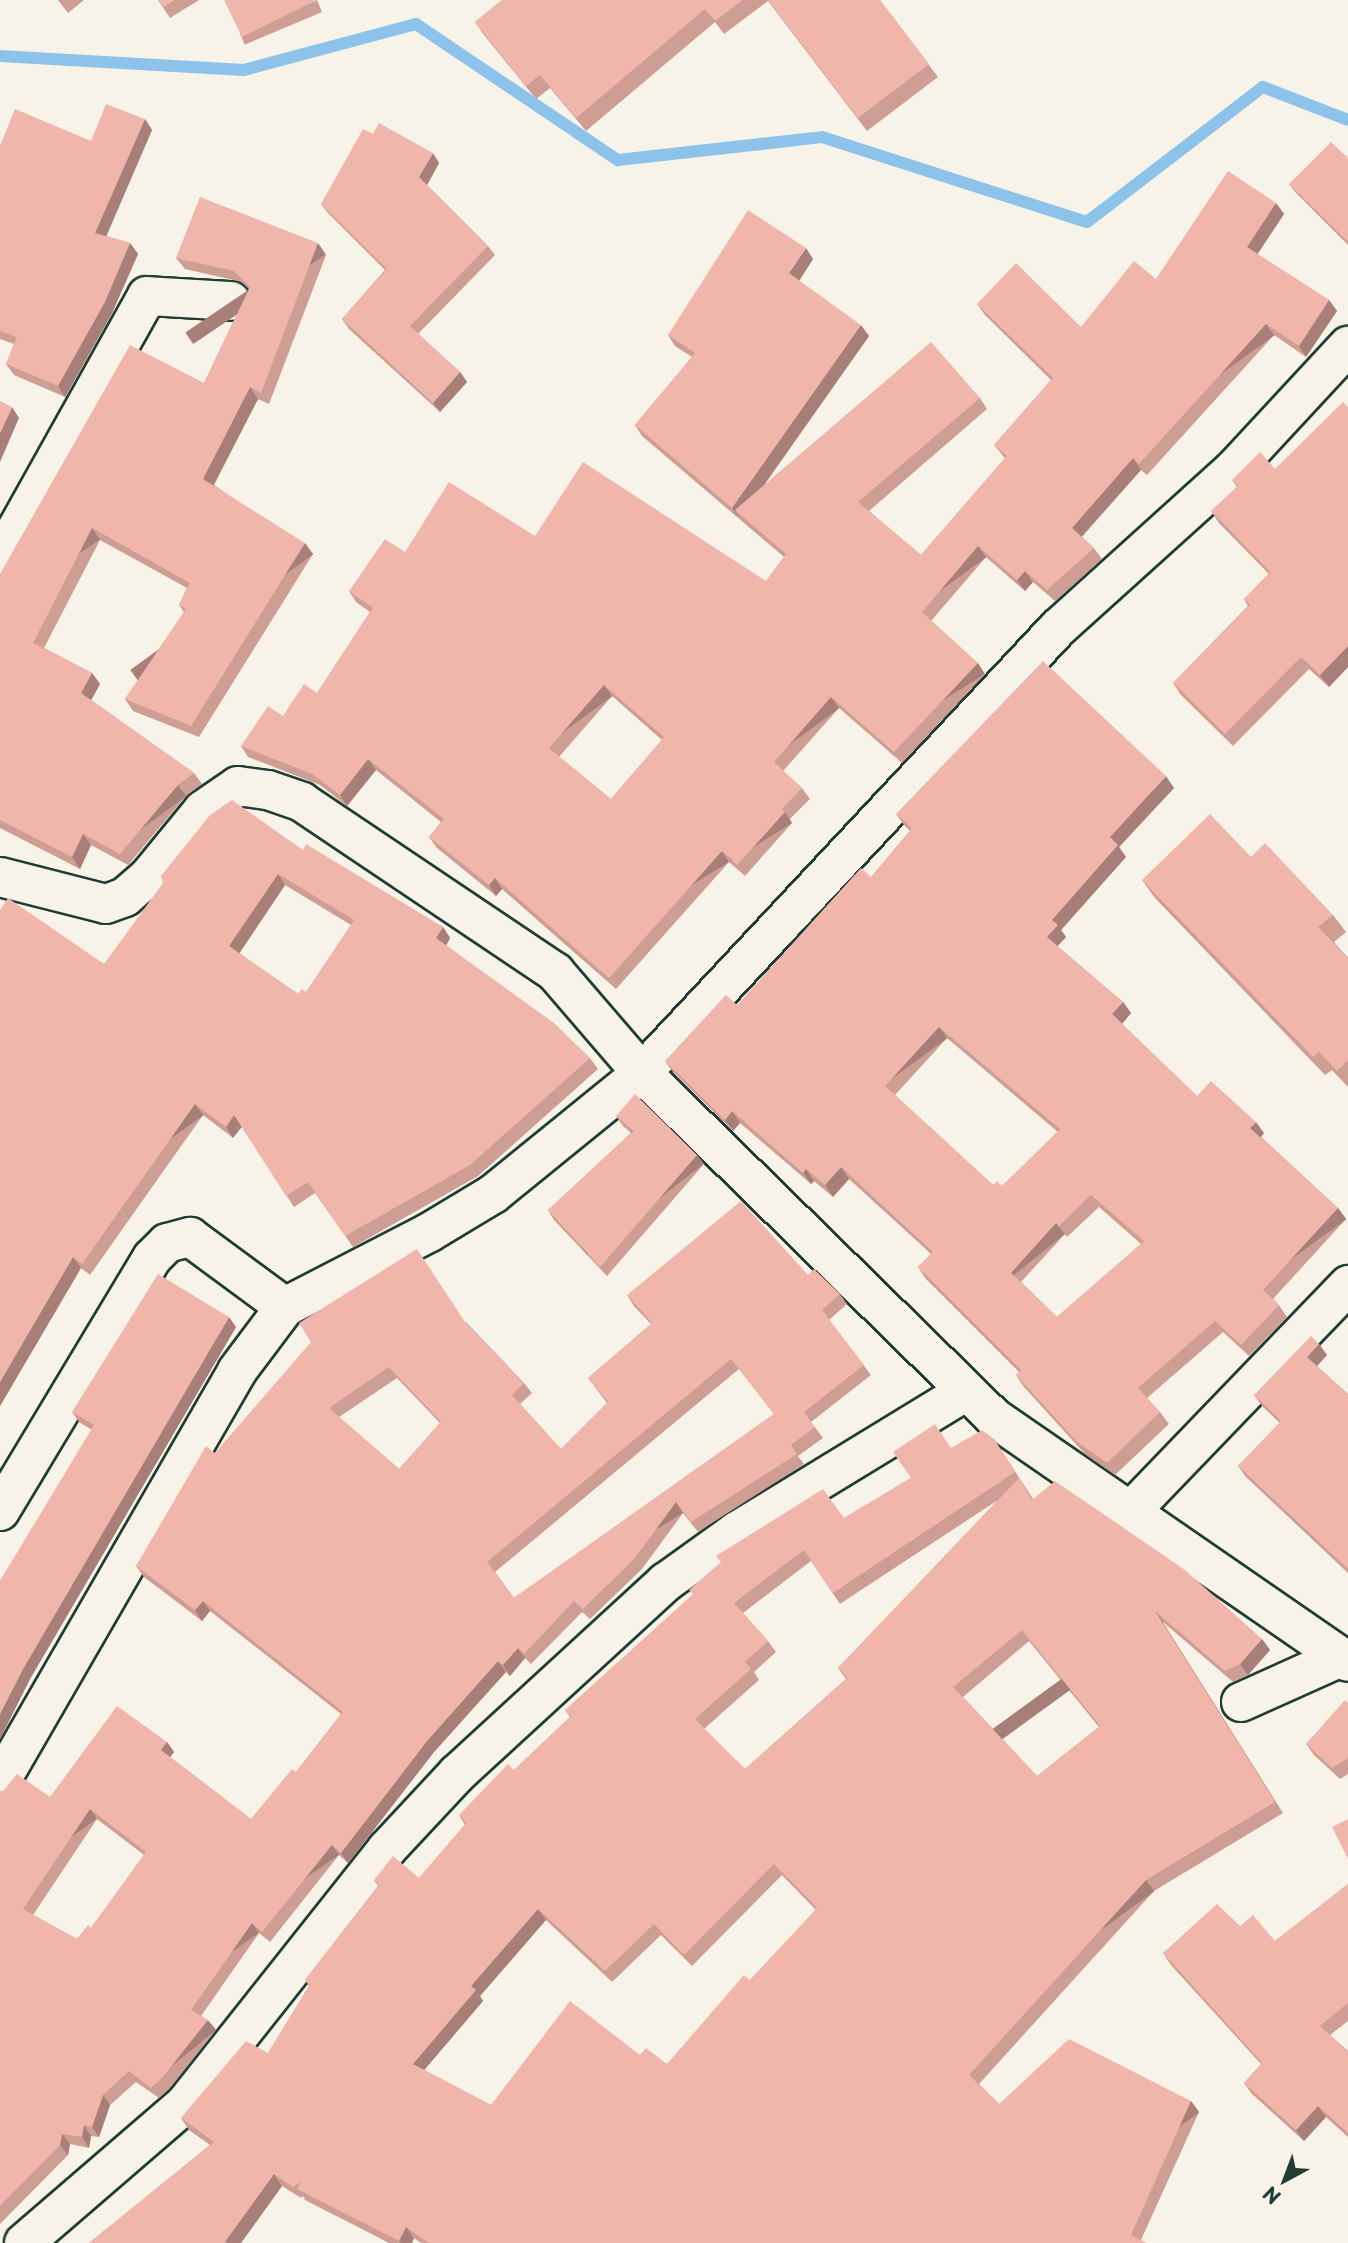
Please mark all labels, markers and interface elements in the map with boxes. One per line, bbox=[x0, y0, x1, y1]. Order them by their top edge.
north arrow bbox=[1250, 2145, 1320, 2215]
text: N bbox=[1256, 2180, 1286, 2211]

